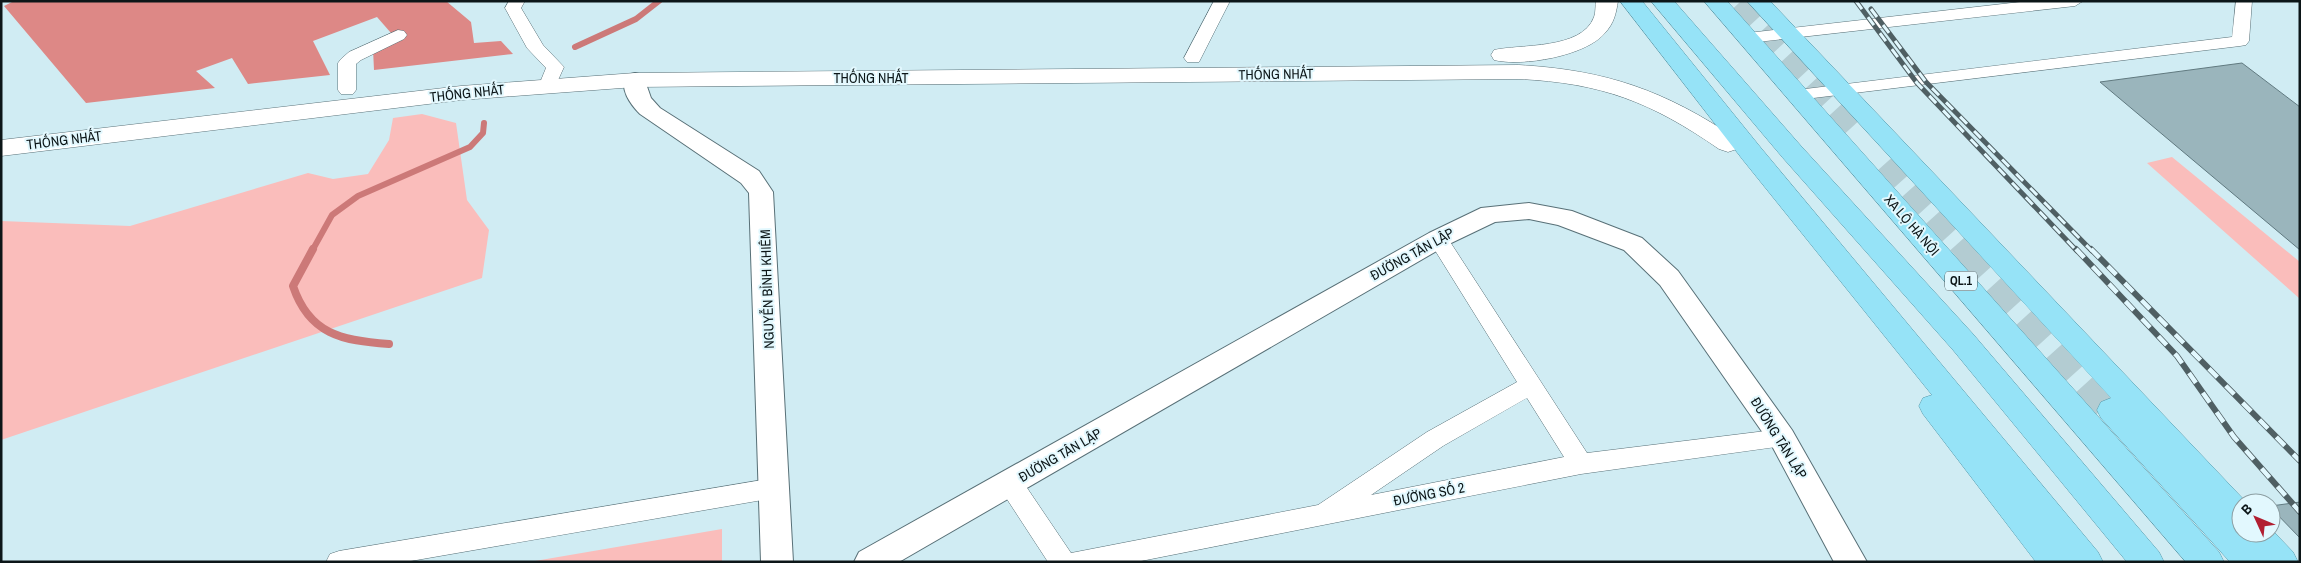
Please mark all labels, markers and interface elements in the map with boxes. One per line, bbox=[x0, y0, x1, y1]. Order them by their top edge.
street label: THỐNG NHẤT bbox=[1238, 63, 1314, 84]
street label: THỐNG NHẤT bbox=[833, 68, 909, 87]
street label: THỐNG NHẤT bbox=[429, 79, 505, 106]
street label: THỐNG NHẤT bbox=[26, 126, 102, 154]
street label: XA LỘ HÀ NỘI bbox=[1881, 191, 1943, 259]
street label: ĐƯỜNG TÂN LẬP bbox=[1367, 223, 1457, 284]
street label: NGUYỄN BỈNH KHIÊM bbox=[756, 229, 778, 349]
road number: QL.1 bbox=[1945, 272, 1977, 290]
street label: ĐƯỜNG TÂN LẬP bbox=[1747, 394, 1811, 482]
street label: ĐƯỜNG TÂN LẬP bbox=[1015, 424, 1105, 486]
street label: ĐƯỜNG SỐ 2 bbox=[1392, 477, 1466, 510]
north arrow bbox=[2231, 493, 2281, 543]
text: B bbox=[2237, 500, 2256, 518]

